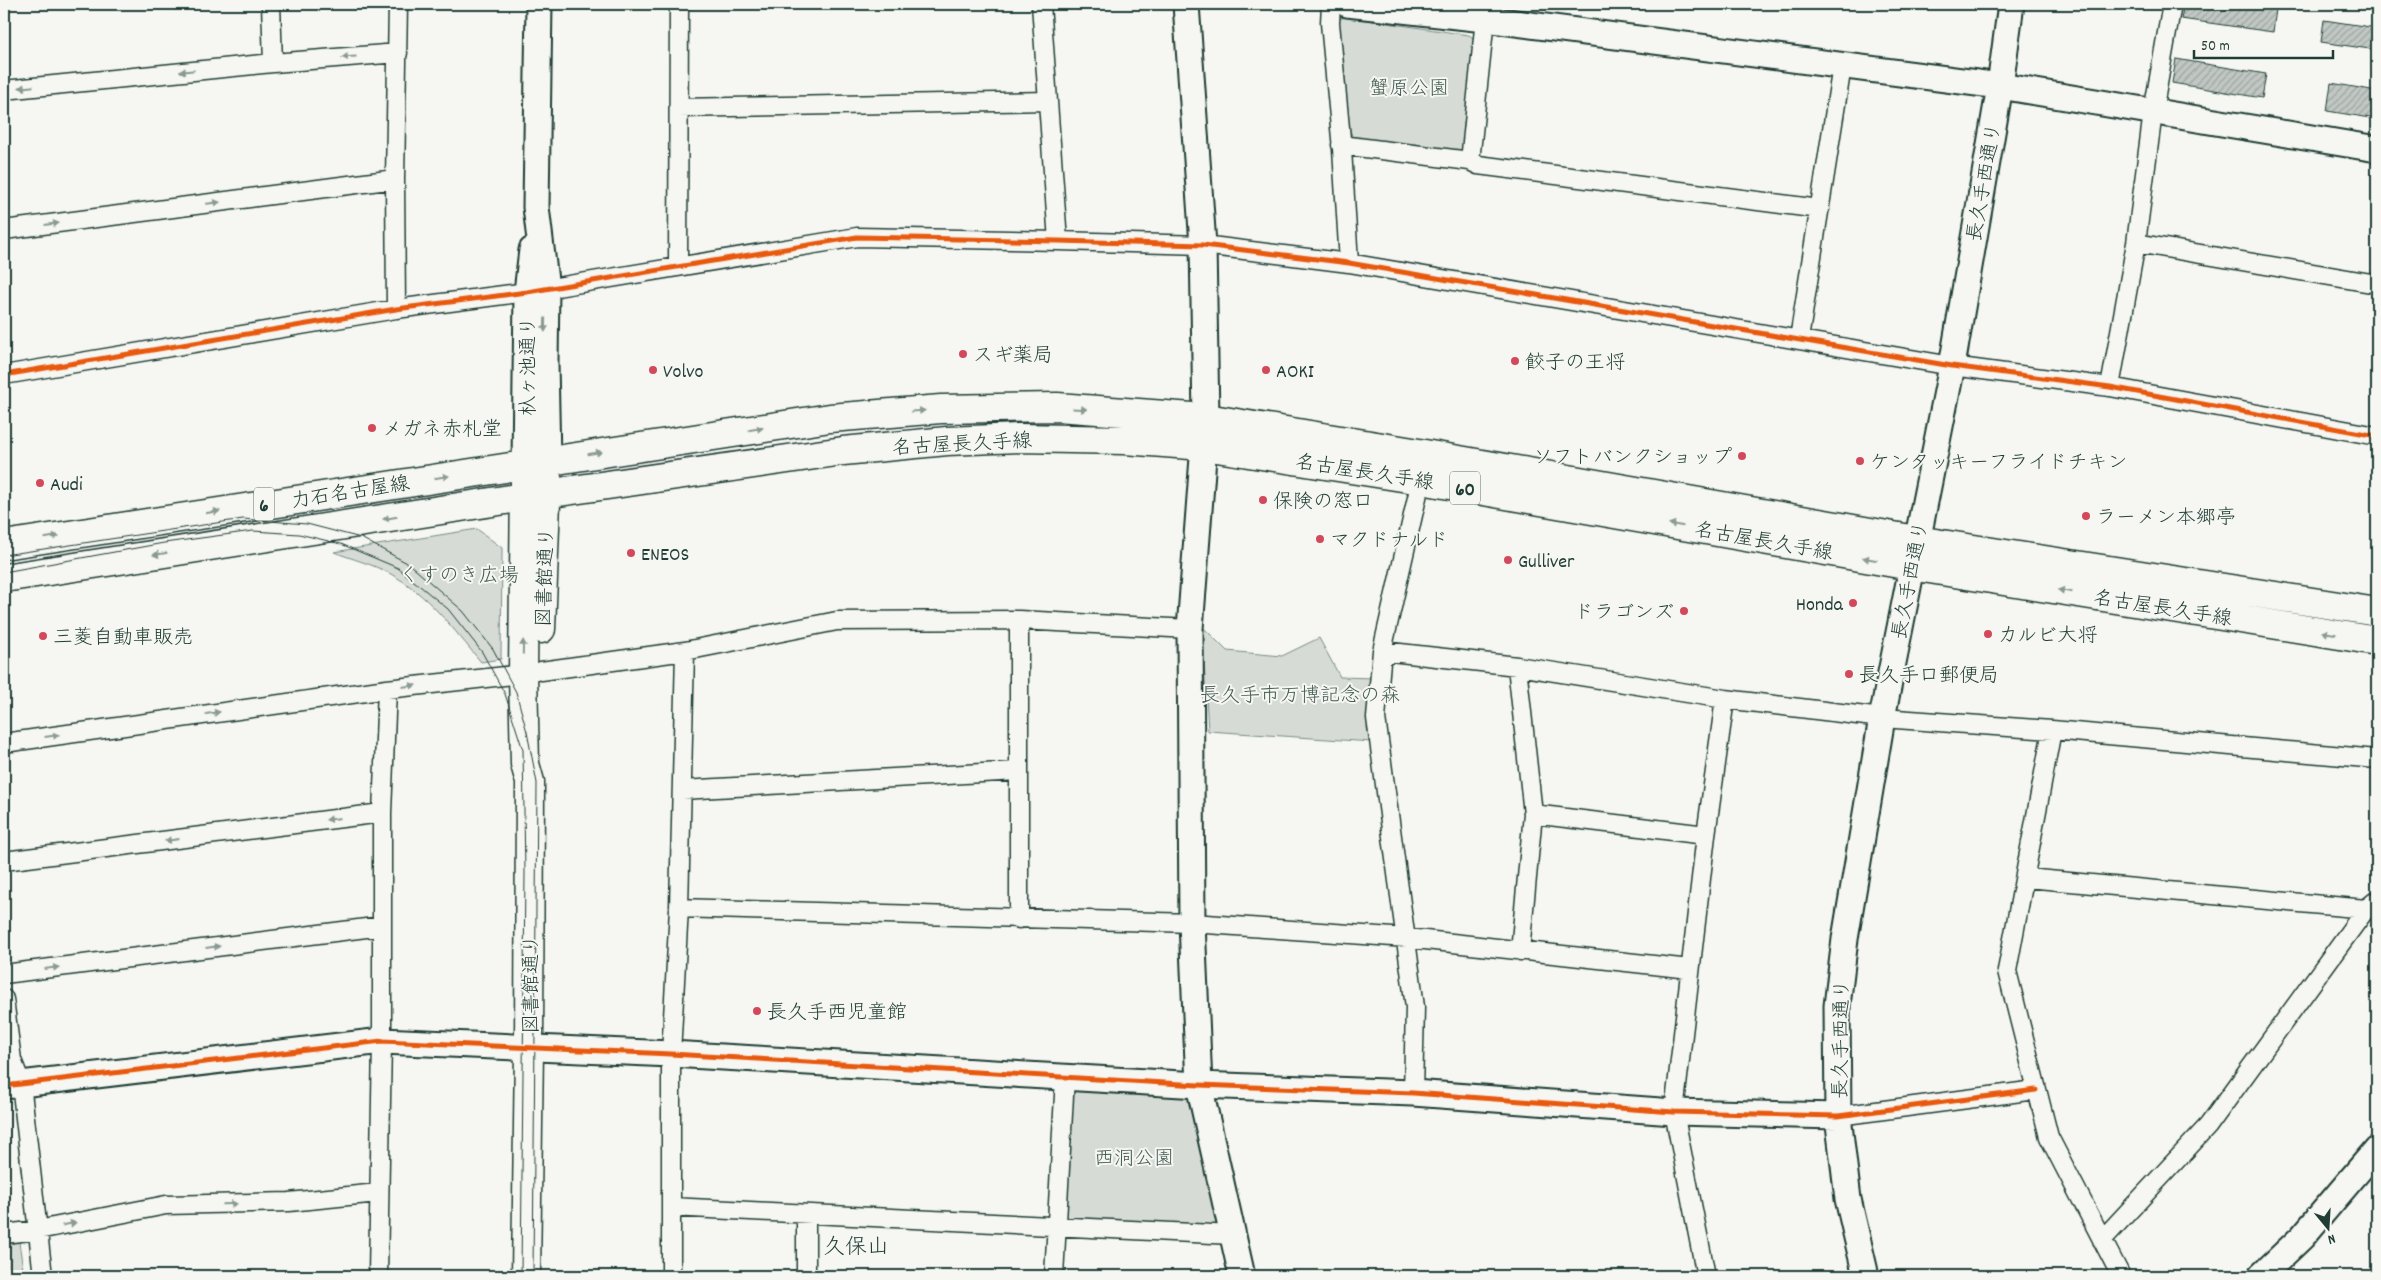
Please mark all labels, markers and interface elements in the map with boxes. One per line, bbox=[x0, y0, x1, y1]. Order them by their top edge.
scale bar bbox=[2194, 28, 2332, 60]
text: 50 m bbox=[2201, 36, 2230, 58]
one-way arrow bbox=[341, 53, 357, 61]
one-way arrow bbox=[179, 67, 195, 75]
park label: 蟹原公園 bbox=[1369, 76, 1449, 104]
one-way arrow bbox=[17, 84, 33, 92]
street label: 長久手西通り bbox=[1962, 121, 2010, 244]
one-way arrow bbox=[206, 199, 222, 207]
one-way arrow bbox=[44, 220, 60, 228]
street label: 杁ヶ池通り bbox=[516, 316, 544, 416]
one-way arrow bbox=[541, 318, 549, 334]
place label: スギ薬局 bbox=[973, 343, 1053, 371]
marker: スギ薬局 bbox=[957, 348, 969, 360]
place label: 餃子の王将 bbox=[1525, 350, 1625, 378]
marker: 餃子の王将 bbox=[1509, 355, 1521, 367]
place label: Volvo bbox=[663, 359, 704, 387]
place label: AOKI bbox=[1276, 359, 1314, 387]
marker: Volvo bbox=[647, 364, 659, 376]
marker: AOKI bbox=[1260, 364, 1272, 376]
one-way arrow bbox=[1072, 405, 1088, 413]
one-way arrow bbox=[910, 407, 926, 415]
place label: メガネ赤札堂 bbox=[382, 417, 502, 445]
marker: メガネ赤札堂 bbox=[366, 422, 378, 434]
one-way arrow bbox=[748, 425, 764, 433]
street label: 名古屋長久手線 bbox=[892, 428, 1033, 464]
place label: ソフトバンクショップ bbox=[1533, 445, 1732, 473]
one-way arrow bbox=[588, 449, 604, 457]
street label: 名古屋長久手線 bbox=[1293, 449, 1436, 499]
marker: ソフトバンクショップ bbox=[1736, 450, 1748, 462]
place label: ケンタッキーフライドチキン bbox=[1870, 450, 2128, 478]
marker: ケンタッキーフライドチキン bbox=[1854, 455, 1866, 467]
street label: 力石名古屋線 bbox=[289, 471, 412, 517]
place label: Audi bbox=[50, 472, 83, 500]
road number: 60 bbox=[1450, 472, 1480, 504]
one-way arrow bbox=[435, 473, 451, 481]
marker: Audi bbox=[34, 477, 46, 489]
road number: 6 bbox=[254, 488, 274, 520]
place label: 保険の窓口 bbox=[1273, 489, 1373, 517]
marker: 保険の窓口 bbox=[1257, 494, 1269, 506]
place label: ラーメン本郷亭 bbox=[2096, 505, 2236, 533]
one-way arrow bbox=[205, 508, 221, 516]
marker: ラーメン本郷亭 bbox=[2080, 510, 2092, 522]
one-way arrow bbox=[381, 514, 397, 522]
street label: 名古屋長久手線 bbox=[1692, 517, 1835, 569]
street label: 長久手西通り bbox=[1887, 519, 1937, 642]
one-way arrow bbox=[1667, 520, 1683, 528]
street label: 図書館通り bbox=[531, 527, 563, 628]
place label: マクドナルド bbox=[1330, 528, 1448, 556]
one-way arrow bbox=[44, 533, 60, 541]
marker: マクドナルド bbox=[1314, 533, 1326, 545]
place label: ENEOS bbox=[641, 542, 689, 570]
marker: ENEOS bbox=[625, 547, 637, 559]
place label: Gulliver bbox=[1518, 549, 1575, 577]
one-way arrow bbox=[152, 550, 168, 558]
marker: Gulliver bbox=[1502, 554, 1514, 566]
one-way arrow bbox=[1862, 555, 1878, 563]
park label: くすのき広場 bbox=[399, 563, 519, 591]
street label: 名古屋長久手線 bbox=[2091, 585, 2234, 635]
one-way arrow bbox=[2057, 586, 2073, 594]
place label: Honda bbox=[1796, 592, 1844, 620]
marker: Honda bbox=[1847, 597, 1859, 609]
place label: ドラゴンズ bbox=[1574, 600, 1674, 628]
marker: ドラゴンズ bbox=[1678, 605, 1690, 617]
place label: カルビ大将 bbox=[1998, 623, 2097, 651]
place label: 三菱自動車販売 bbox=[53, 625, 193, 653]
marker: カルビ大将 bbox=[1982, 628, 1994, 640]
one-way arrow bbox=[2321, 629, 2337, 637]
marker: 三菱自動車販売 bbox=[37, 630, 49, 642]
one-way arrow bbox=[519, 639, 527, 655]
place label: 長久手口郵便局 bbox=[1859, 663, 1999, 691]
marker: 長久手口郵便局 bbox=[1843, 668, 1855, 680]
one-way arrow bbox=[401, 682, 417, 690]
park label: 長久手市万博記念の森 bbox=[1200, 683, 1400, 711]
one-way arrow bbox=[205, 709, 221, 717]
one-way arrow bbox=[44, 732, 60, 740]
one-way arrow bbox=[325, 815, 341, 823]
one-way arrow bbox=[164, 836, 180, 844]
street label: 図書館通り bbox=[519, 934, 547, 1034]
one-way arrow bbox=[206, 943, 222, 951]
one-way arrow bbox=[44, 964, 60, 972]
street label: 長久手西通り bbox=[1828, 979, 1858, 1099]
place label: 長久手西児童館 bbox=[767, 1000, 907, 1028]
marker: 長久手西児童館 bbox=[751, 1005, 763, 1017]
park label: 西洞公園 bbox=[1094, 1146, 1174, 1174]
one-way arrow bbox=[222, 1199, 238, 1207]
north arrow bbox=[2304, 1202, 2354, 1252]
one-way arrow bbox=[62, 1220, 78, 1228]
text: N bbox=[2325, 1228, 2338, 1249]
district label: 久保山 bbox=[823, 1233, 889, 1264]

